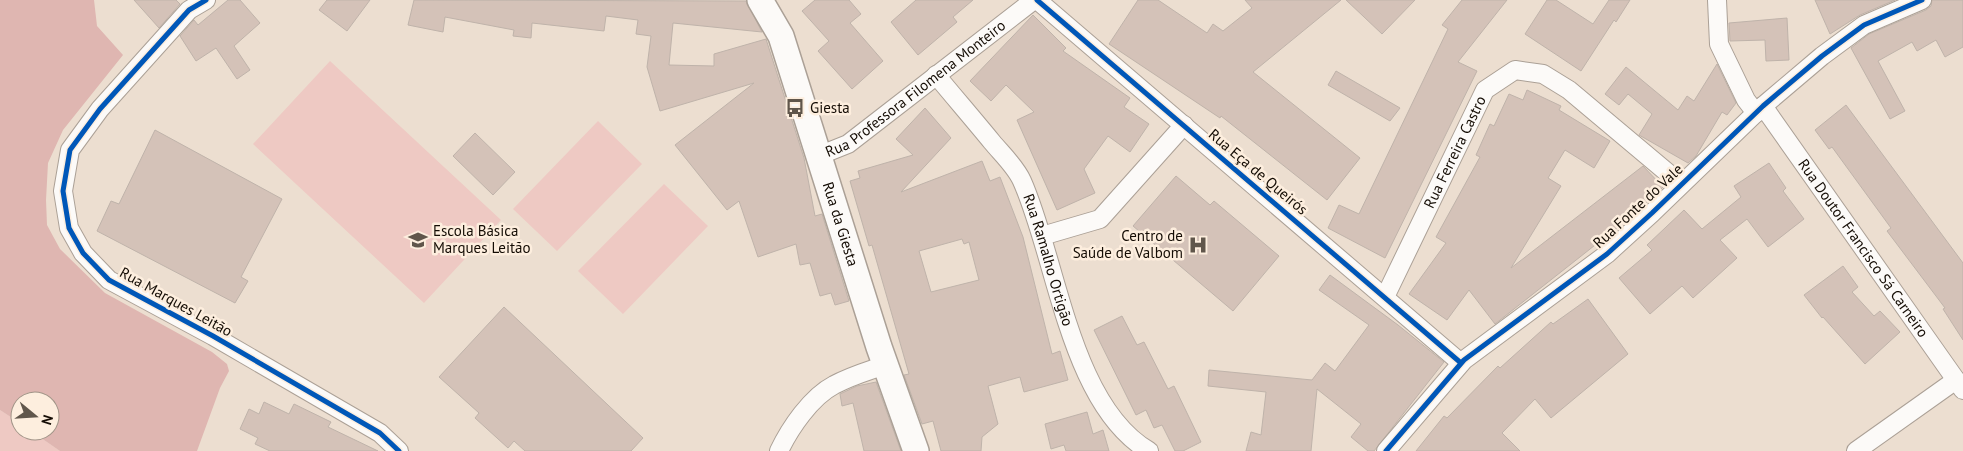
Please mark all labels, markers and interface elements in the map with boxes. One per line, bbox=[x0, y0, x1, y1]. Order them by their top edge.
street label: Rua Professora Filomena Monteiro bbox=[822, 16, 1009, 161]
street label: Rua Ferreira Castro bbox=[1419, 93, 1490, 211]
bus stop icon: Giesta bbox=[784, 97, 806, 119]
place label: Giesta bbox=[810, 98, 850, 117]
street label: Rua Eça de Queirós bbox=[1205, 125, 1312, 219]
street label: Rua Doutor Francisco Sá Carneiro bbox=[1794, 155, 1933, 341]
street label: Rua Fonte do Vale bbox=[1589, 159, 1686, 252]
street label: Rua da Giesta bbox=[819, 179, 863, 269]
street label: Rua Ramalho Ortigão bbox=[1019, 191, 1078, 329]
place label: Escola Básica Marques Leitão bbox=[433, 221, 531, 257]
place label: Centro de Saúde de Valbom bbox=[1073, 226, 1183, 262]
school or university icon: Escola Básica Marques Leitão bbox=[407, 229, 429, 251]
hospital icon: Centro de Saúde de Valbom bbox=[1187, 234, 1209, 256]
street label: Rua Marques Leitão bbox=[117, 263, 236, 340]
north arrow bbox=[10, 391, 60, 441]
text: N bbox=[37, 413, 57, 427]

